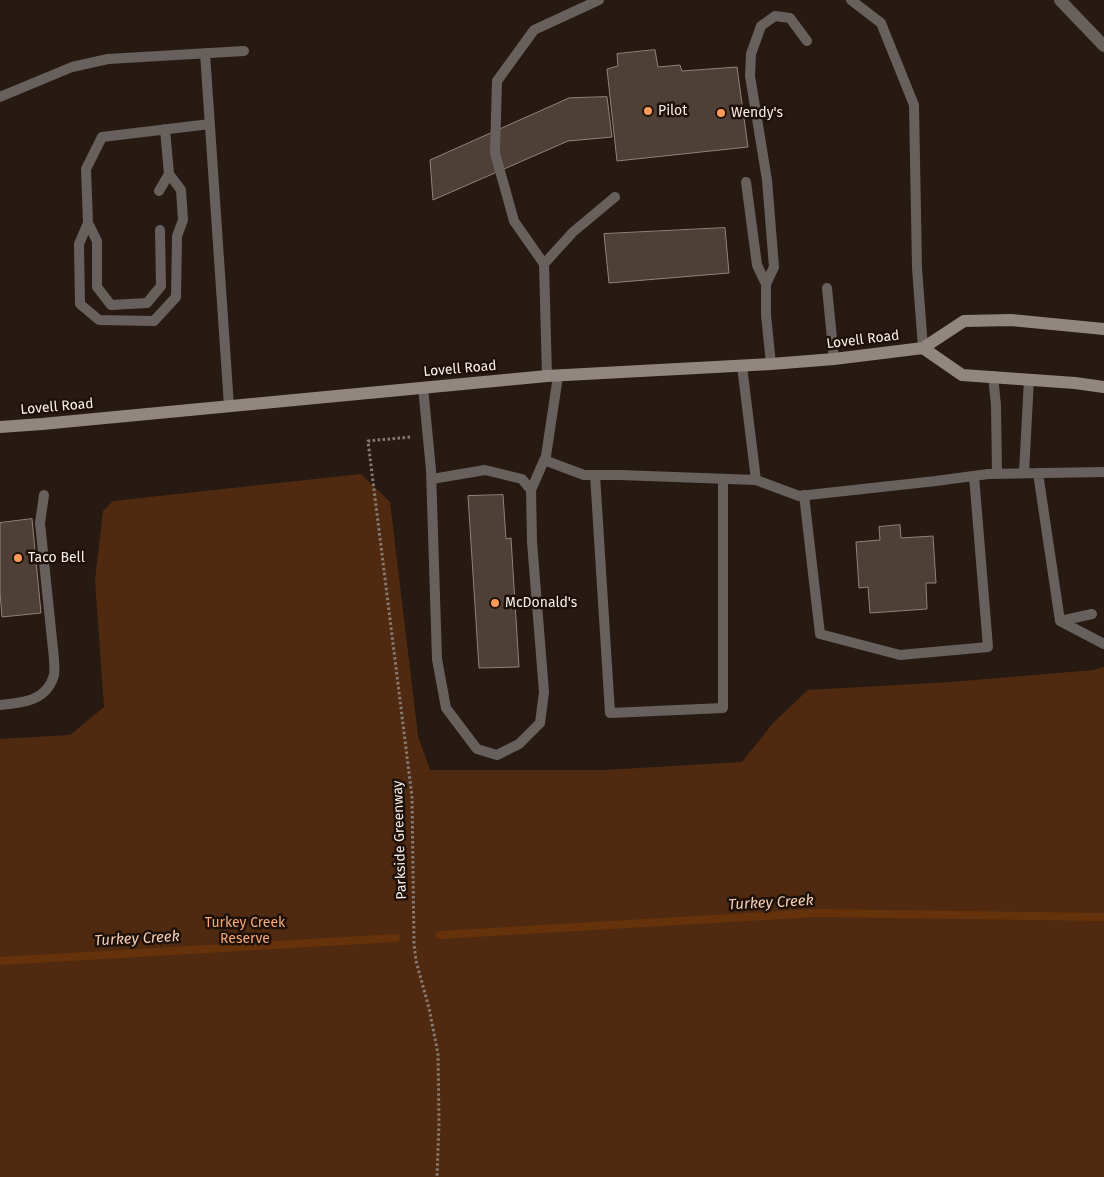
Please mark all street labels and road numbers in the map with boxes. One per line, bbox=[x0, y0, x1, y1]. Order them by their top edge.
street label: Lovell Road bbox=[826, 327, 900, 353]
street label: Lovell Road bbox=[423, 357, 497, 381]
street label: Lovell Road bbox=[20, 395, 94, 419]
street label: Parkside Greenway bbox=[390, 780, 410, 900]

